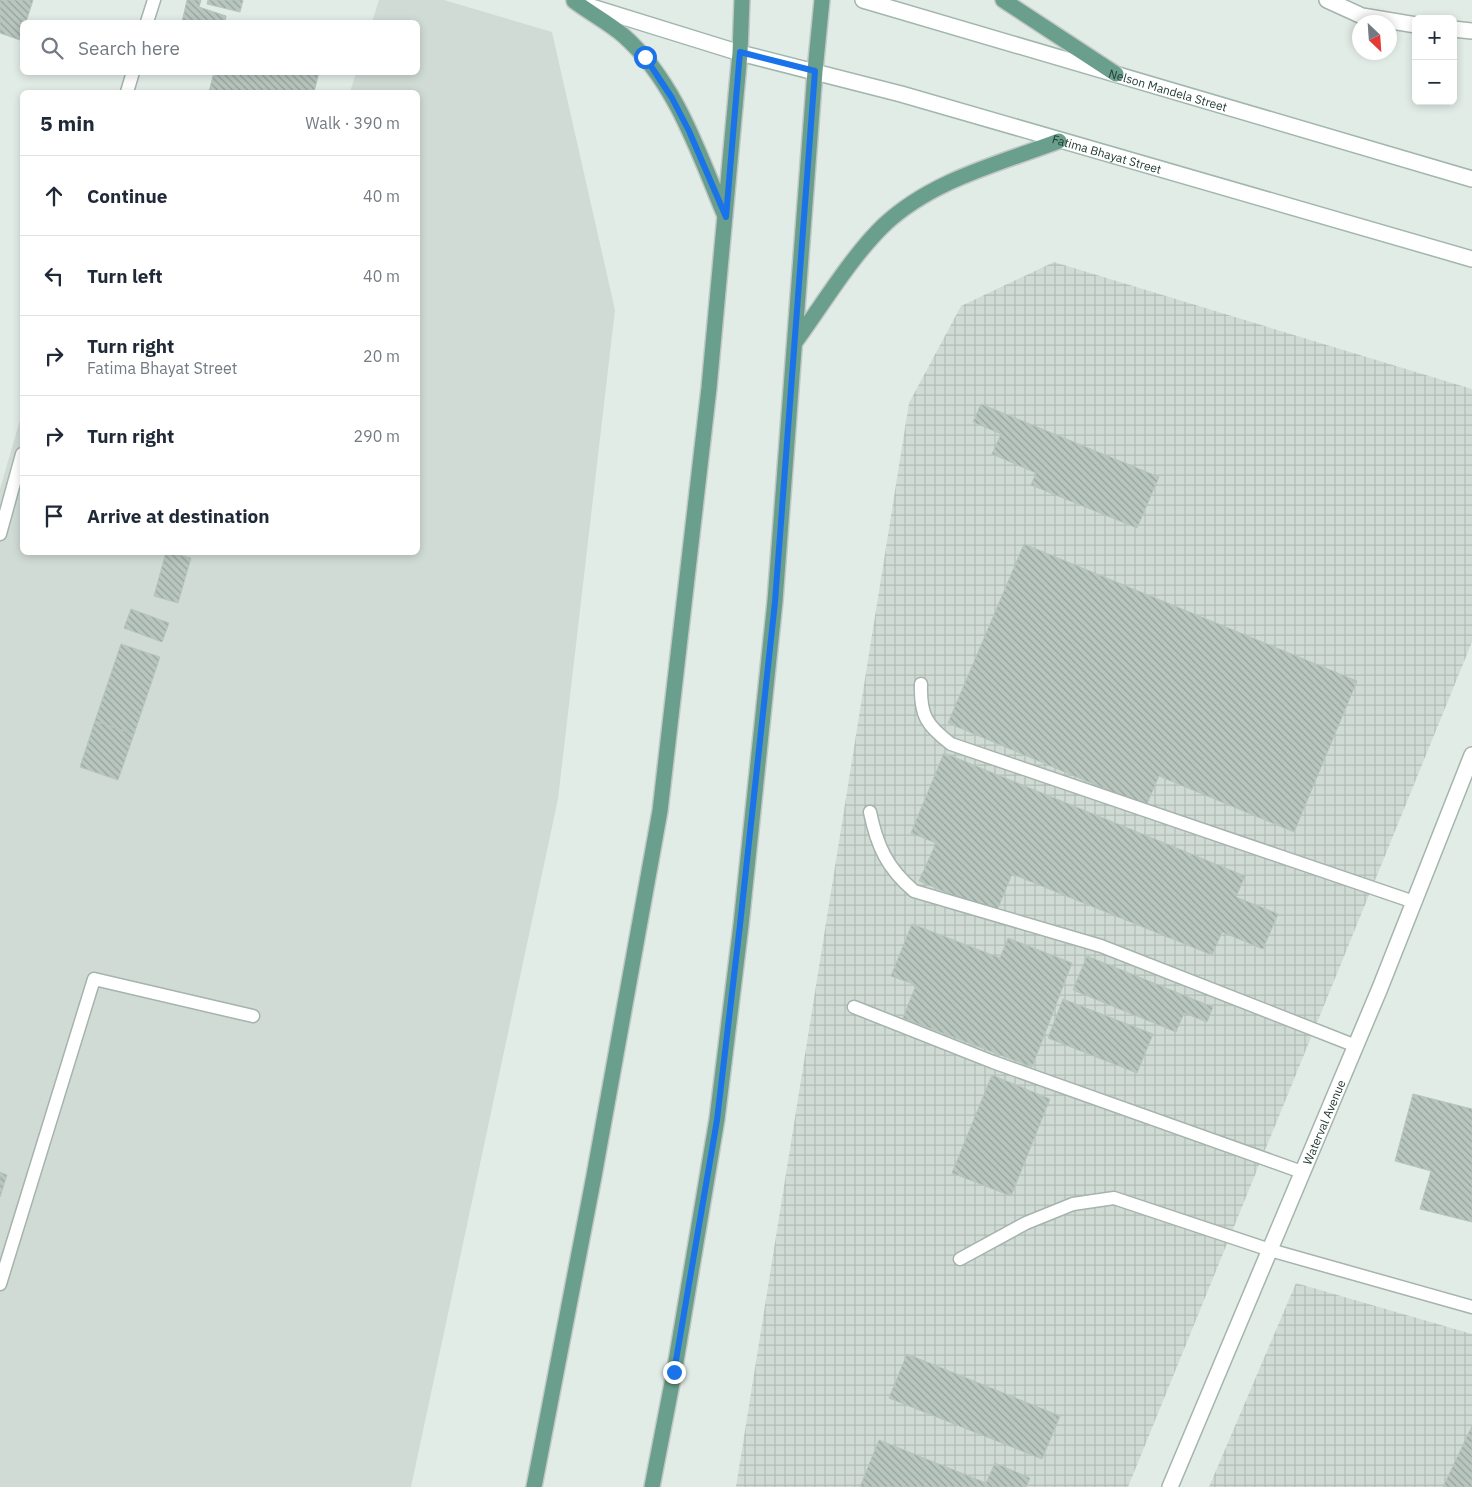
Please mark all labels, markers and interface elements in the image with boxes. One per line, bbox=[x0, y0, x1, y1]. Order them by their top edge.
north arrow bbox=[1352, 15, 1397, 60]
map controls bbox=[1412, 15, 1457, 105]
button: + bbox=[1412, 15, 1457, 60]
search box bbox=[20, 20, 420, 75]
icon: search bbox=[38, 34, 66, 62]
text: Search here bbox=[78, 36, 180, 60]
route start bbox=[634, 46, 657, 69]
button: − bbox=[1412, 60, 1457, 105]
street label: Nelson Mandela Street bbox=[1107, 65, 1229, 114]
text: 5 min bbox=[40, 109, 95, 137]
text: Walk · 390 m bbox=[305, 113, 400, 133]
street label: Fatima Bhayat Street bbox=[1051, 131, 1163, 176]
icon: ahead bbox=[40, 182, 68, 210]
text: Continue bbox=[87, 184, 167, 208]
text: 40 m bbox=[363, 186, 400, 206]
icon: left bbox=[40, 262, 68, 290]
text: Turn left bbox=[87, 264, 163, 288]
text: 40 m bbox=[363, 266, 400, 286]
text: Turn right bbox=[87, 334, 174, 358]
icon: right bbox=[40, 342, 68, 370]
text: 20 m bbox=[363, 346, 400, 366]
text: Fatima Bhayat Street bbox=[87, 358, 237, 378]
icon: right bbox=[40, 422, 68, 450]
text: Turn right bbox=[87, 424, 174, 448]
text: 290 m bbox=[353, 426, 400, 446]
icon: arrive bbox=[40, 502, 68, 530]
text: Arrive at destination bbox=[87, 504, 270, 528]
street label: Waterval Avenue bbox=[1299, 1077, 1348, 1167]
route end bbox=[663, 1361, 686, 1384]

